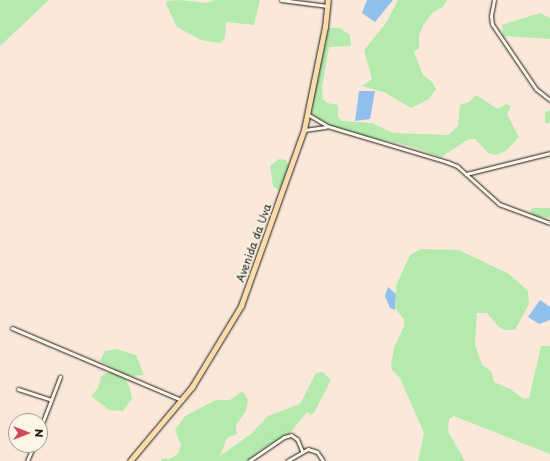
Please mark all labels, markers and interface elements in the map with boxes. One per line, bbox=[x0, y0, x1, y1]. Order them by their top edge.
street label: Avenida da Uva bbox=[234, 202, 274, 284]
north arrow bbox=[8, 413, 48, 453]
text: N bbox=[31, 429, 48, 437]

